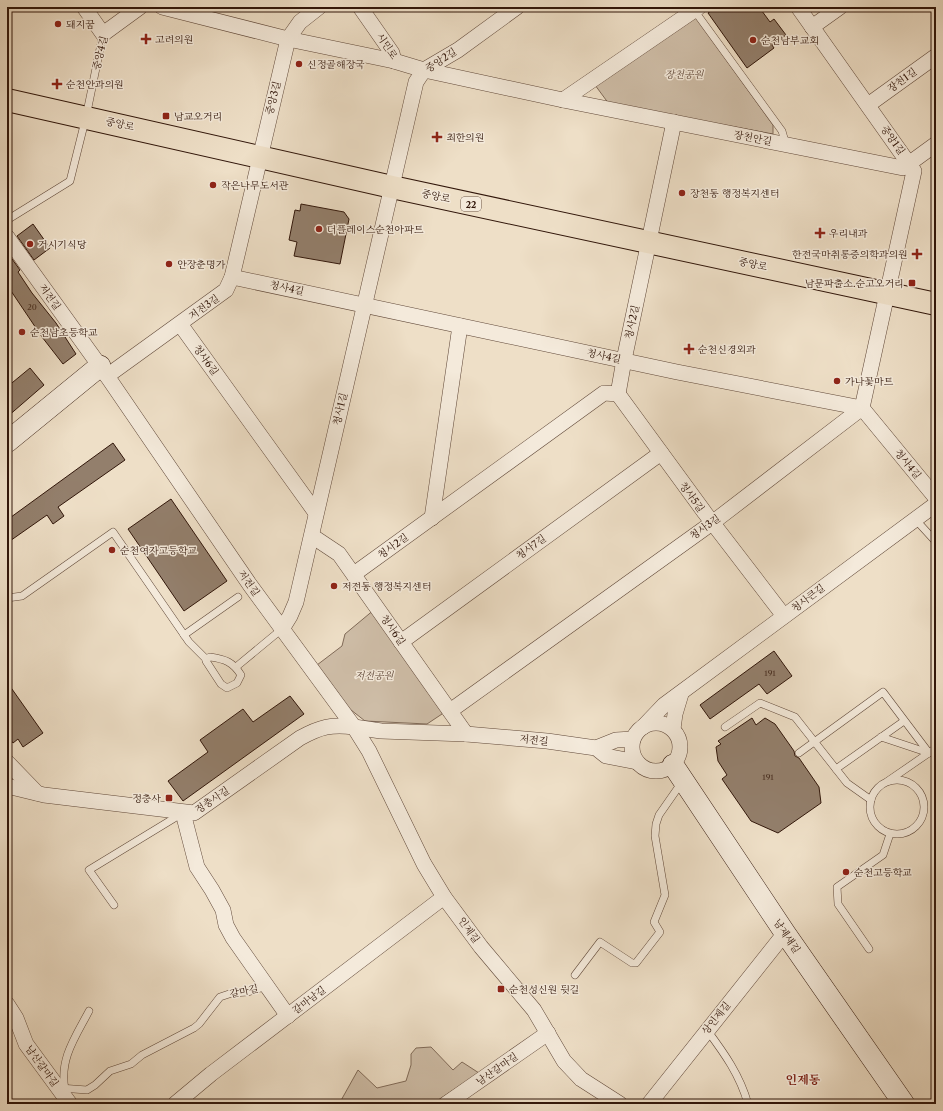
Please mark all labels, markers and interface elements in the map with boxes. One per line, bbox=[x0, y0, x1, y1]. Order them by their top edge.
place label: 돼지꿈 bbox=[66, 18, 95, 31]
marker: 돼지꿈 bbox=[53, 19, 63, 29]
street label: 시민로 bbox=[374, 30, 401, 62]
marker: 고려의원 bbox=[140, 33, 152, 45]
place label: 고려의원 bbox=[155, 33, 194, 46]
place label: 순천남부교회 bbox=[761, 34, 819, 47]
street label: 중앙4길 bbox=[89, 35, 111, 71]
marker: 순천남부교회 bbox=[748, 35, 758, 45]
street label: 중앙2길 bbox=[423, 45, 459, 75]
place label: 신정골해장국 bbox=[307, 58, 365, 71]
marker: 신정골해장국 bbox=[294, 59, 304, 69]
street label: 장천1길 bbox=[885, 65, 919, 95]
park label: 장천공원 bbox=[665, 68, 705, 81]
marker: 순천안과의원 bbox=[51, 78, 63, 90]
place label: 순천안과의원 bbox=[66, 78, 124, 91]
street label: 중앙3길 bbox=[263, 80, 283, 116]
place label: 남교오거리 bbox=[174, 110, 222, 123]
marker: 남교오거리 bbox=[161, 111, 171, 121]
street label: 중앙로 bbox=[104, 114, 136, 134]
street label: 중앙1길 bbox=[878, 123, 908, 157]
street label: 장천안길 bbox=[733, 128, 773, 148]
marker: 최한의원 bbox=[431, 131, 443, 143]
place label: 최한의원 bbox=[446, 131, 485, 144]
place label: 작은나무도서관 bbox=[221, 179, 289, 192]
marker: 작은나무도서관 bbox=[208, 180, 218, 190]
street label: 중앙로 bbox=[420, 187, 452, 205]
place label: 장천동 행정복지센터 bbox=[690, 187, 780, 200]
marker: 장천동 행정복지센터 bbox=[677, 188, 687, 198]
road number: 22 bbox=[461, 197, 481, 211]
place label: 더플레이스순천아파트 bbox=[327, 223, 424, 236]
marker: 더플레이스순천아파트 bbox=[314, 224, 324, 234]
marker: 우리내과 bbox=[814, 227, 826, 239]
place label: 우리내과 bbox=[829, 227, 868, 240]
place label: 거시기식당 bbox=[38, 238, 87, 251]
marker: 거시기식당 bbox=[25, 239, 35, 249]
place label: 한전국마취통증의학과의원 bbox=[792, 248, 908, 261]
marker: 한전국마취통증의학과의원 bbox=[911, 248, 923, 260]
street label: 중앙로 bbox=[737, 255, 769, 273]
place label: 안장춘명가 bbox=[177, 258, 226, 271]
marker: 안장춘명가 bbox=[164, 259, 174, 269]
place label: 남문파출소.순고오거리 bbox=[805, 277, 904, 290]
street label: 청사4길 bbox=[269, 278, 305, 298]
marker: 남문파출소.순고오거리 bbox=[907, 278, 917, 288]
street label: 저전길 bbox=[36, 281, 64, 313]
street label: 저전3길 bbox=[186, 292, 222, 322]
house number: 20 bbox=[27, 302, 37, 312]
street label: 청사2길 bbox=[622, 304, 642, 340]
place label: 순천남초등학교 bbox=[30, 326, 98, 339]
marker: 순천남초등학교 bbox=[17, 327, 27, 337]
street label: 청사6길 bbox=[191, 342, 221, 378]
marker: 순천신경외과 bbox=[683, 343, 695, 355]
place label: 순천신경외과 bbox=[698, 343, 756, 356]
street label: 청사4길 bbox=[586, 346, 622, 366]
place label: 가나꽃마트 bbox=[845, 375, 894, 388]
marker: 가나꽃마트 bbox=[832, 376, 842, 386]
street label: 청사1길 bbox=[330, 391, 350, 427]
street label: 청사4길 bbox=[892, 446, 924, 482]
street label: 청사5길 bbox=[677, 479, 707, 515]
street label: 청사3길 bbox=[687, 512, 723, 542]
street label: 청사2길 bbox=[375, 531, 411, 561]
street label: 청사7길 bbox=[513, 532, 549, 562]
place label: 순천여자고등학교 bbox=[120, 544, 198, 557]
marker: 순천여자고등학교 bbox=[107, 545, 117, 555]
street label: 저전길 bbox=[235, 567, 263, 599]
place label: 저전동 행정복지센터 bbox=[342, 580, 432, 593]
marker: 저전동 행정복지센터 bbox=[329, 581, 339, 591]
street label: 청사큰길 bbox=[789, 581, 827, 615]
street label: 청사6길 bbox=[378, 612, 408, 648]
house number: 191 bbox=[764, 668, 776, 678]
park label: 저전공원 bbox=[355, 669, 395, 682]
street label: 저전길 bbox=[519, 732, 549, 748]
house number: 191 bbox=[762, 772, 774, 782]
street label: 정충사길 bbox=[192, 784, 232, 816]
place label: 정충사 bbox=[132, 792, 161, 805]
marker: 정충사 bbox=[164, 793, 174, 803]
place label: 순천고등학교 bbox=[854, 866, 912, 879]
marker: 순천고등학교 bbox=[841, 867, 851, 877]
street label: 인제길 bbox=[455, 914, 483, 946]
street label: 남제새길 bbox=[771, 916, 803, 956]
street label: 갈마길 bbox=[228, 982, 260, 1000]
street label: 갈마남길 bbox=[290, 983, 328, 1017]
place label: 순천성신원 뒷길 bbox=[509, 983, 579, 996]
marker: 순천성신원 뒷길 bbox=[496, 984, 506, 994]
street label: 상인제길 bbox=[699, 999, 733, 1037]
street label: 남산갈마길 bbox=[23, 1043, 61, 1089]
street label: 남산갈마길 bbox=[473, 1050, 521, 1088]
district label: 인제동 bbox=[786, 1072, 821, 1087]

